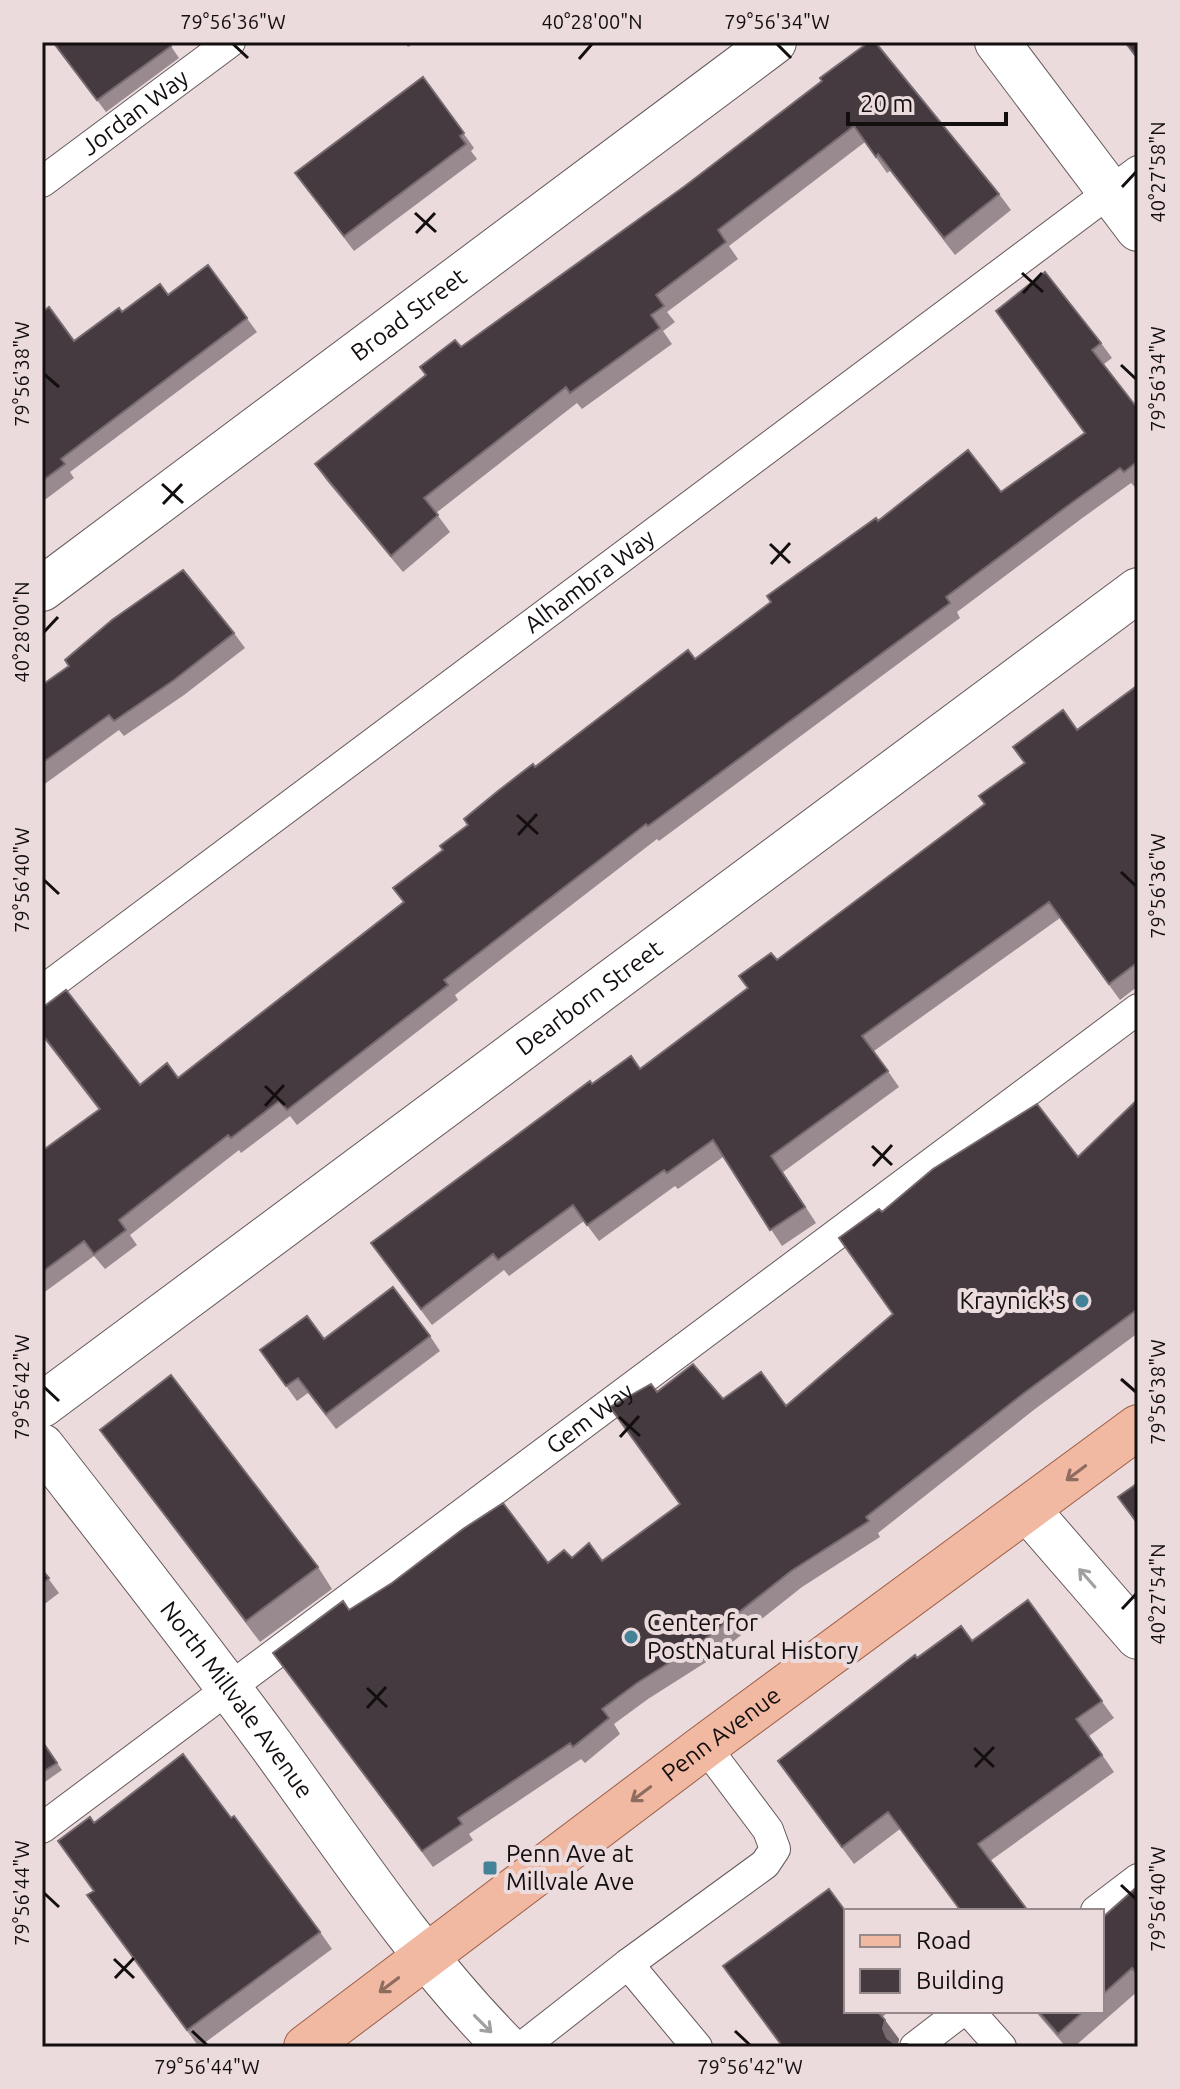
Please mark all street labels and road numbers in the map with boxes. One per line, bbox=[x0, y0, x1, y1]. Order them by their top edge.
street label: Jordan Way bbox=[76, 64, 194, 161]
street label: Broad Street bbox=[346, 262, 472, 366]
street label: Alhambra Way bbox=[519, 523, 660, 638]
street label: Dearborn Street bbox=[511, 934, 668, 1061]
street label: Gem Way bbox=[541, 1377, 638, 1459]
street label: North Millvale Avenue bbox=[155, 1596, 319, 1803]
street label: Penn Avenue bbox=[656, 1681, 786, 1787]

